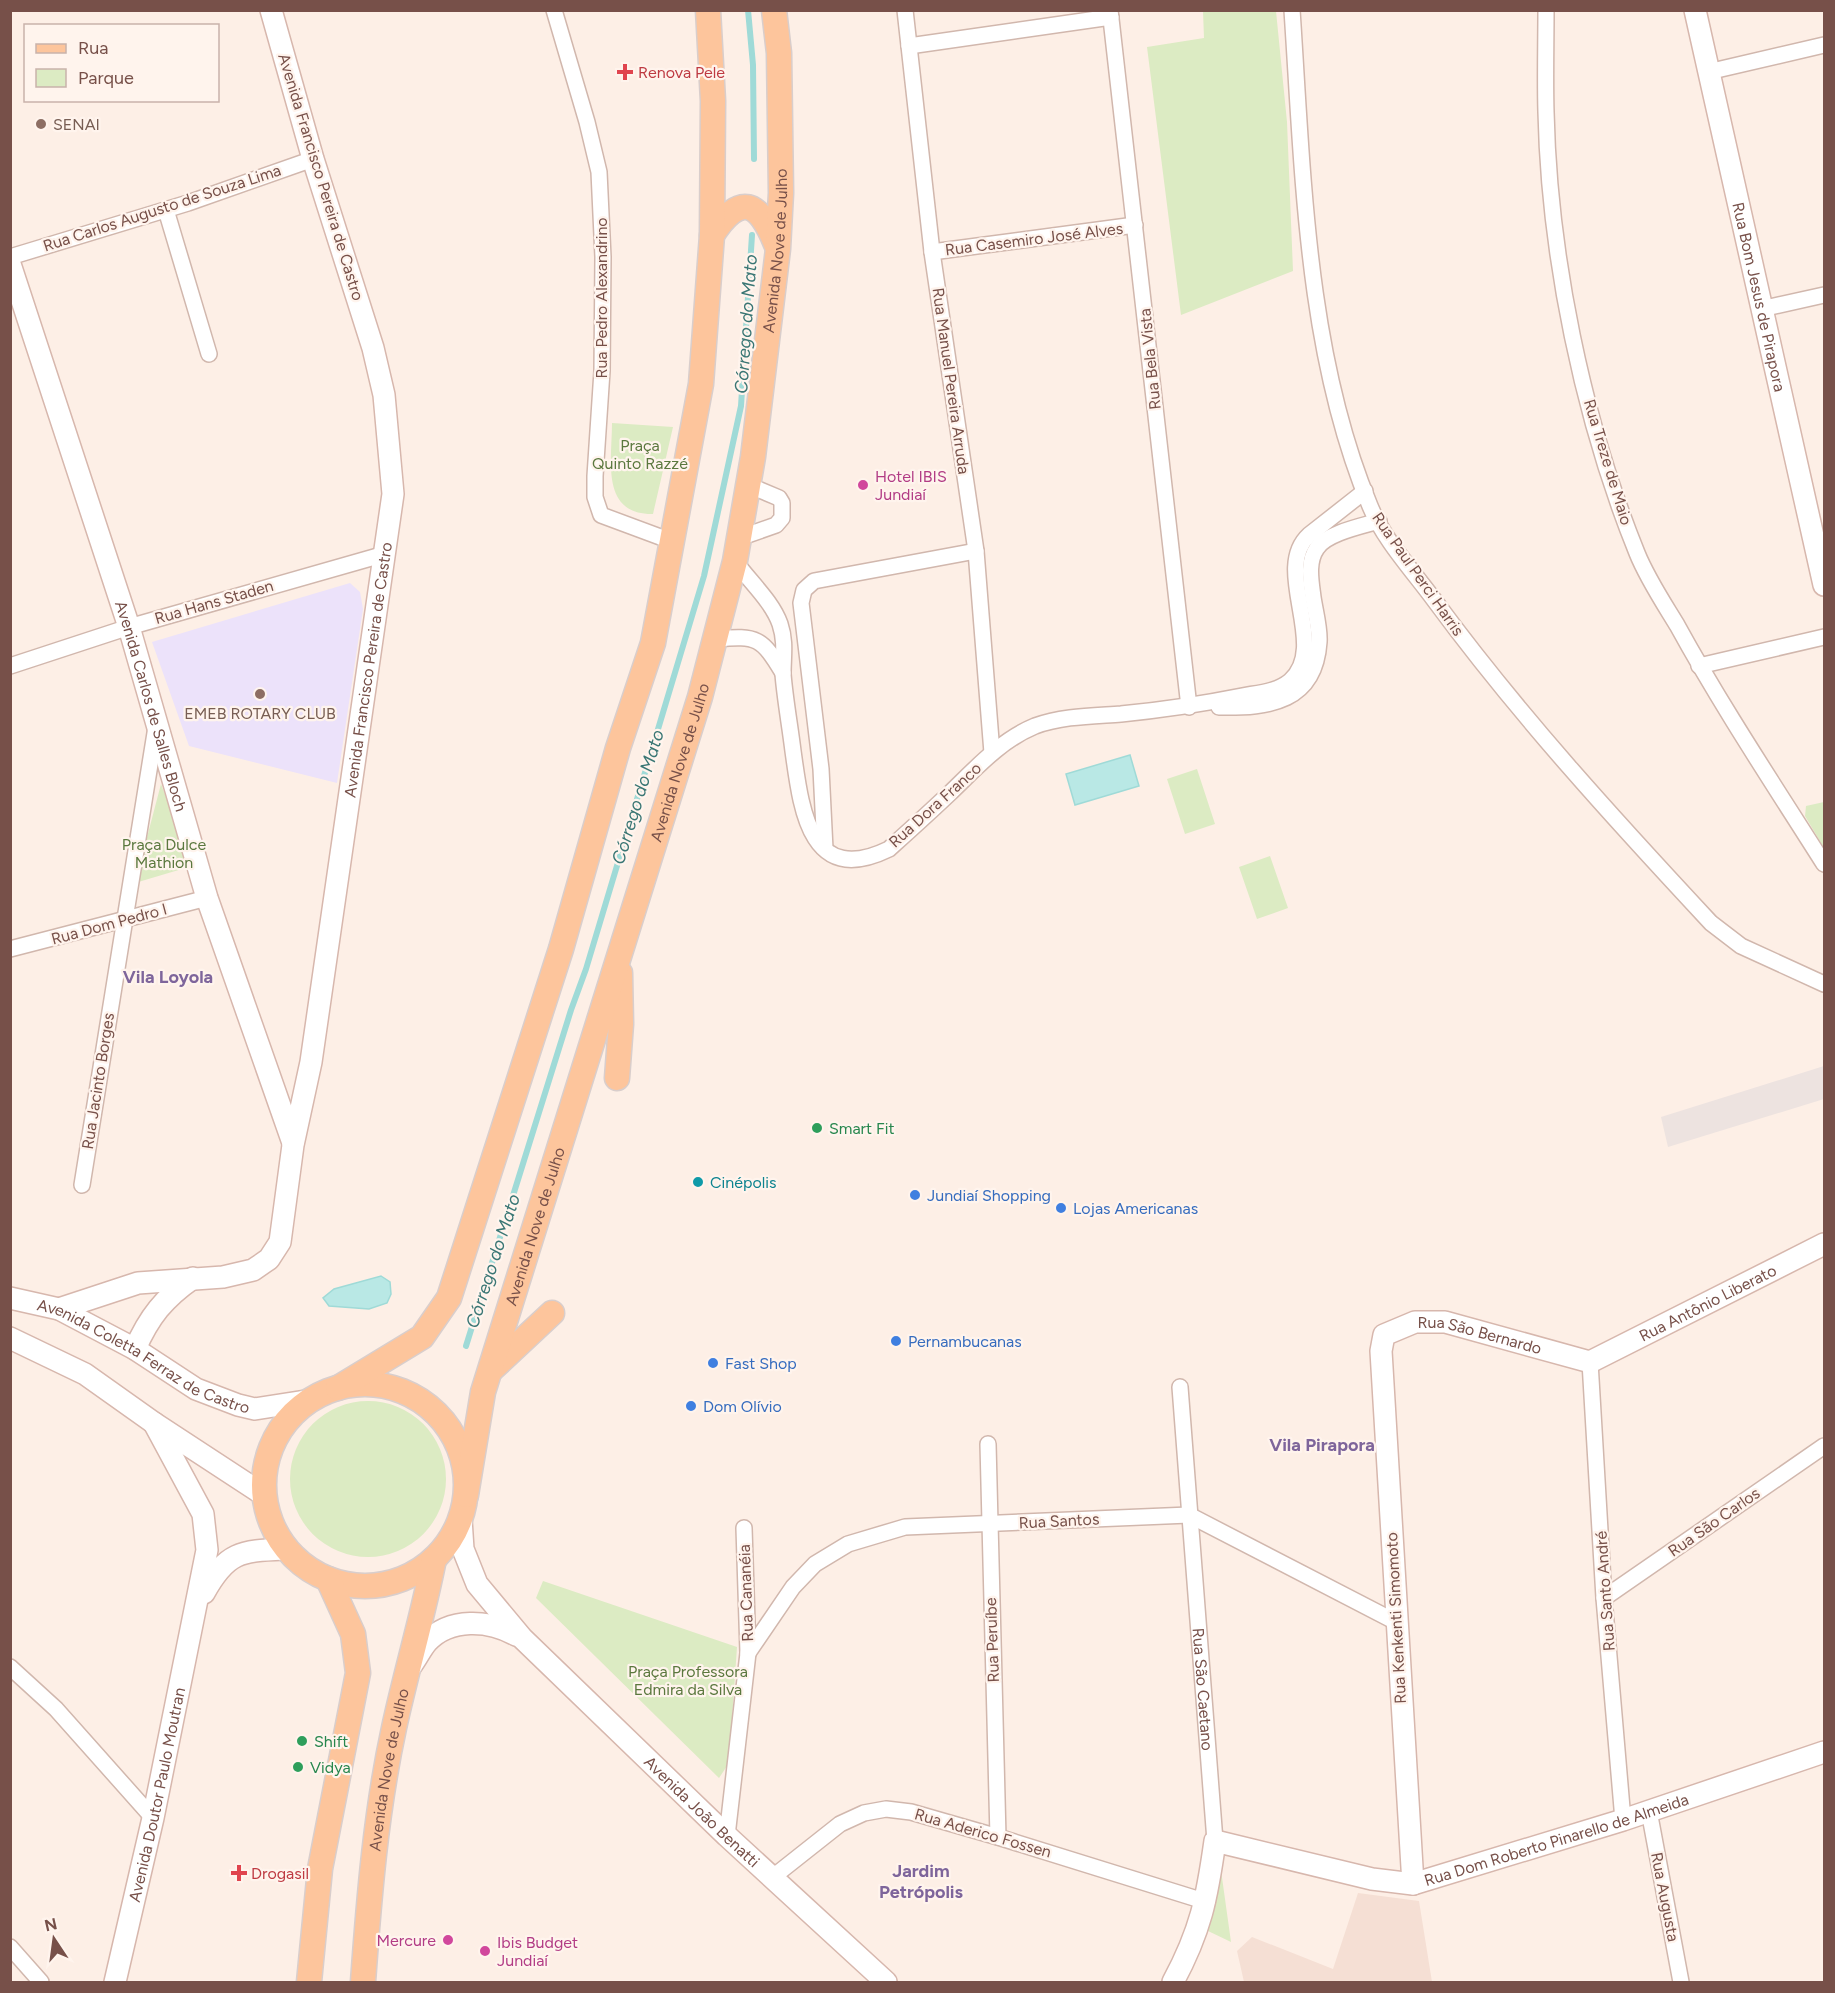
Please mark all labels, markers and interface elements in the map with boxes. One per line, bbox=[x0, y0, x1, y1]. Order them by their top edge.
legend bbox=[24, 24, 219, 102]
text: Rua bbox=[78, 37, 109, 59]
street label: Avenida Francisco Pereira de Castro bbox=[274, 51, 368, 303]
marker: Renova Pele bbox=[616, 63, 634, 81]
place label: Renova Pele bbox=[638, 63, 725, 82]
text: Parque bbox=[78, 67, 134, 89]
place label: SENAI bbox=[53, 115, 100, 134]
marker: SENAI bbox=[34, 117, 48, 131]
street label: Rua Carlos Augusto de Souza Lima bbox=[41, 160, 283, 256]
street label: Avenida Nove de Julho bbox=[758, 168, 791, 334]
street label: Rua Bom Jesus de Pirapora bbox=[1729, 200, 1790, 393]
street label: Rua Pedro Alexandrino bbox=[592, 217, 611, 379]
street label: Rua Casemiro José Alves bbox=[944, 219, 1124, 259]
water label: Córrego do Mato bbox=[730, 254, 762, 394]
street label: Rua Manuel Pereira Arruda bbox=[928, 287, 974, 475]
street label: Rua Bela Vista bbox=[1135, 307, 1165, 411]
street label: Rua Treze de Maio bbox=[1580, 397, 1636, 527]
park label: Praça Quinto Razzé bbox=[592, 436, 688, 473]
place label: Hotel IBIS Jundiaí bbox=[875, 467, 947, 504]
marker: Hotel IBIS Jundiaí bbox=[856, 478, 870, 492]
street label: Rua Paul Perci Harris bbox=[1368, 509, 1468, 639]
street label: Avenida Francisco Pereira de Castro bbox=[340, 541, 395, 799]
street label: Rua Hans Staden bbox=[152, 576, 276, 628]
street label: Avenida Carlos de Salles Bloch bbox=[111, 598, 191, 814]
street label: Avenida Nove de Julho bbox=[646, 681, 713, 844]
marker: EMEB ROTARY CLUB bbox=[253, 687, 267, 701]
place label: EMEB ROTARY CLUB bbox=[184, 704, 336, 723]
water label: Córrego do Mato bbox=[607, 727, 669, 867]
street label: Rua Dora Franco bbox=[885, 759, 985, 851]
park label: Praça Dulce Mathion bbox=[122, 835, 206, 872]
street label: Rua Dom Pedro I bbox=[49, 899, 169, 949]
district label: Vila Loyola bbox=[123, 966, 213, 988]
street label: Rua Jacinto Borges bbox=[78, 1011, 118, 1151]
place label: Smart Fit bbox=[829, 1119, 894, 1138]
marker: Smart Fit bbox=[810, 1121, 824, 1135]
street label: Avenida Nove de Julho bbox=[501, 1145, 568, 1308]
place label: Cinépolis bbox=[710, 1173, 776, 1192]
marker: Cinépolis bbox=[691, 1175, 705, 1189]
place label: Jundiaí Shopping bbox=[927, 1186, 1051, 1205]
marker: Jundiaí Shopping bbox=[908, 1188, 922, 1202]
water label: Córrego do Mato bbox=[461, 1191, 525, 1331]
place label: Lojas Americanas bbox=[1073, 1199, 1198, 1218]
marker: Lojas Americanas bbox=[1054, 1201, 1068, 1215]
street label: Rua Antônio Liberato bbox=[1636, 1260, 1779, 1345]
street label: Avenida Coletta Ferraz de Castro bbox=[36, 1295, 252, 1417]
street label: Rua São Bernardo bbox=[1417, 1313, 1544, 1358]
place label: Pernambucanas bbox=[908, 1332, 1022, 1351]
marker: Pernambucanas bbox=[889, 1334, 903, 1348]
place label: Fast Shop bbox=[725, 1354, 797, 1373]
marker: Fast Shop bbox=[706, 1356, 720, 1370]
place label: Dom Olívio bbox=[703, 1397, 782, 1416]
marker: Dom Olívio bbox=[684, 1399, 698, 1413]
district label: Vila Pirapora bbox=[1269, 1434, 1375, 1456]
street label: Rua São Carlos bbox=[1664, 1483, 1764, 1561]
street label: Rua Santos bbox=[1018, 1509, 1100, 1533]
street label: Rua Santo André bbox=[1591, 1530, 1619, 1652]
street label: Rua Kenkenti Simomoto bbox=[1382, 1532, 1410, 1704]
street label: Rua Cananéia bbox=[735, 1544, 757, 1642]
street label: Rua Peruíbe bbox=[981, 1597, 1003, 1683]
street label: Rua São Caetano bbox=[1189, 1627, 1217, 1751]
park label: Praça Professora Edmira da Silva bbox=[628, 1662, 748, 1699]
street label: Avenida Doutor Paulo Moutran bbox=[124, 1686, 189, 1904]
street label: Avenida Nove de Julho bbox=[365, 1686, 412, 1852]
place label: Shift bbox=[314, 1732, 348, 1751]
marker: Shift bbox=[295, 1734, 309, 1748]
street label: Avenida João Benatti bbox=[640, 1752, 764, 1871]
place label: Vidya bbox=[310, 1758, 351, 1777]
marker: Vidya bbox=[291, 1760, 305, 1774]
street label: Rua Dom Roberto Pinarello de Almeida bbox=[1422, 1789, 1691, 1890]
street label: Rua Aderico Fossen bbox=[912, 1804, 1054, 1862]
street label: Rua Augusta bbox=[1647, 1851, 1683, 1943]
district label: Jardim Petrópolis bbox=[879, 1860, 964, 1903]
place label: Drogasil bbox=[251, 1864, 309, 1883]
marker: Drogasil bbox=[232, 1866, 246, 1880]
north arrow bbox=[24, 1909, 84, 1969]
text: N bbox=[43, 1914, 59, 1936]
place label: Mercure bbox=[377, 1931, 436, 1950]
marker: Mercure bbox=[441, 1933, 455, 1947]
place label: Ibis Budget Jundiaí bbox=[497, 1933, 578, 1970]
marker: Ibis Budget Jundiaí bbox=[478, 1944, 492, 1958]

